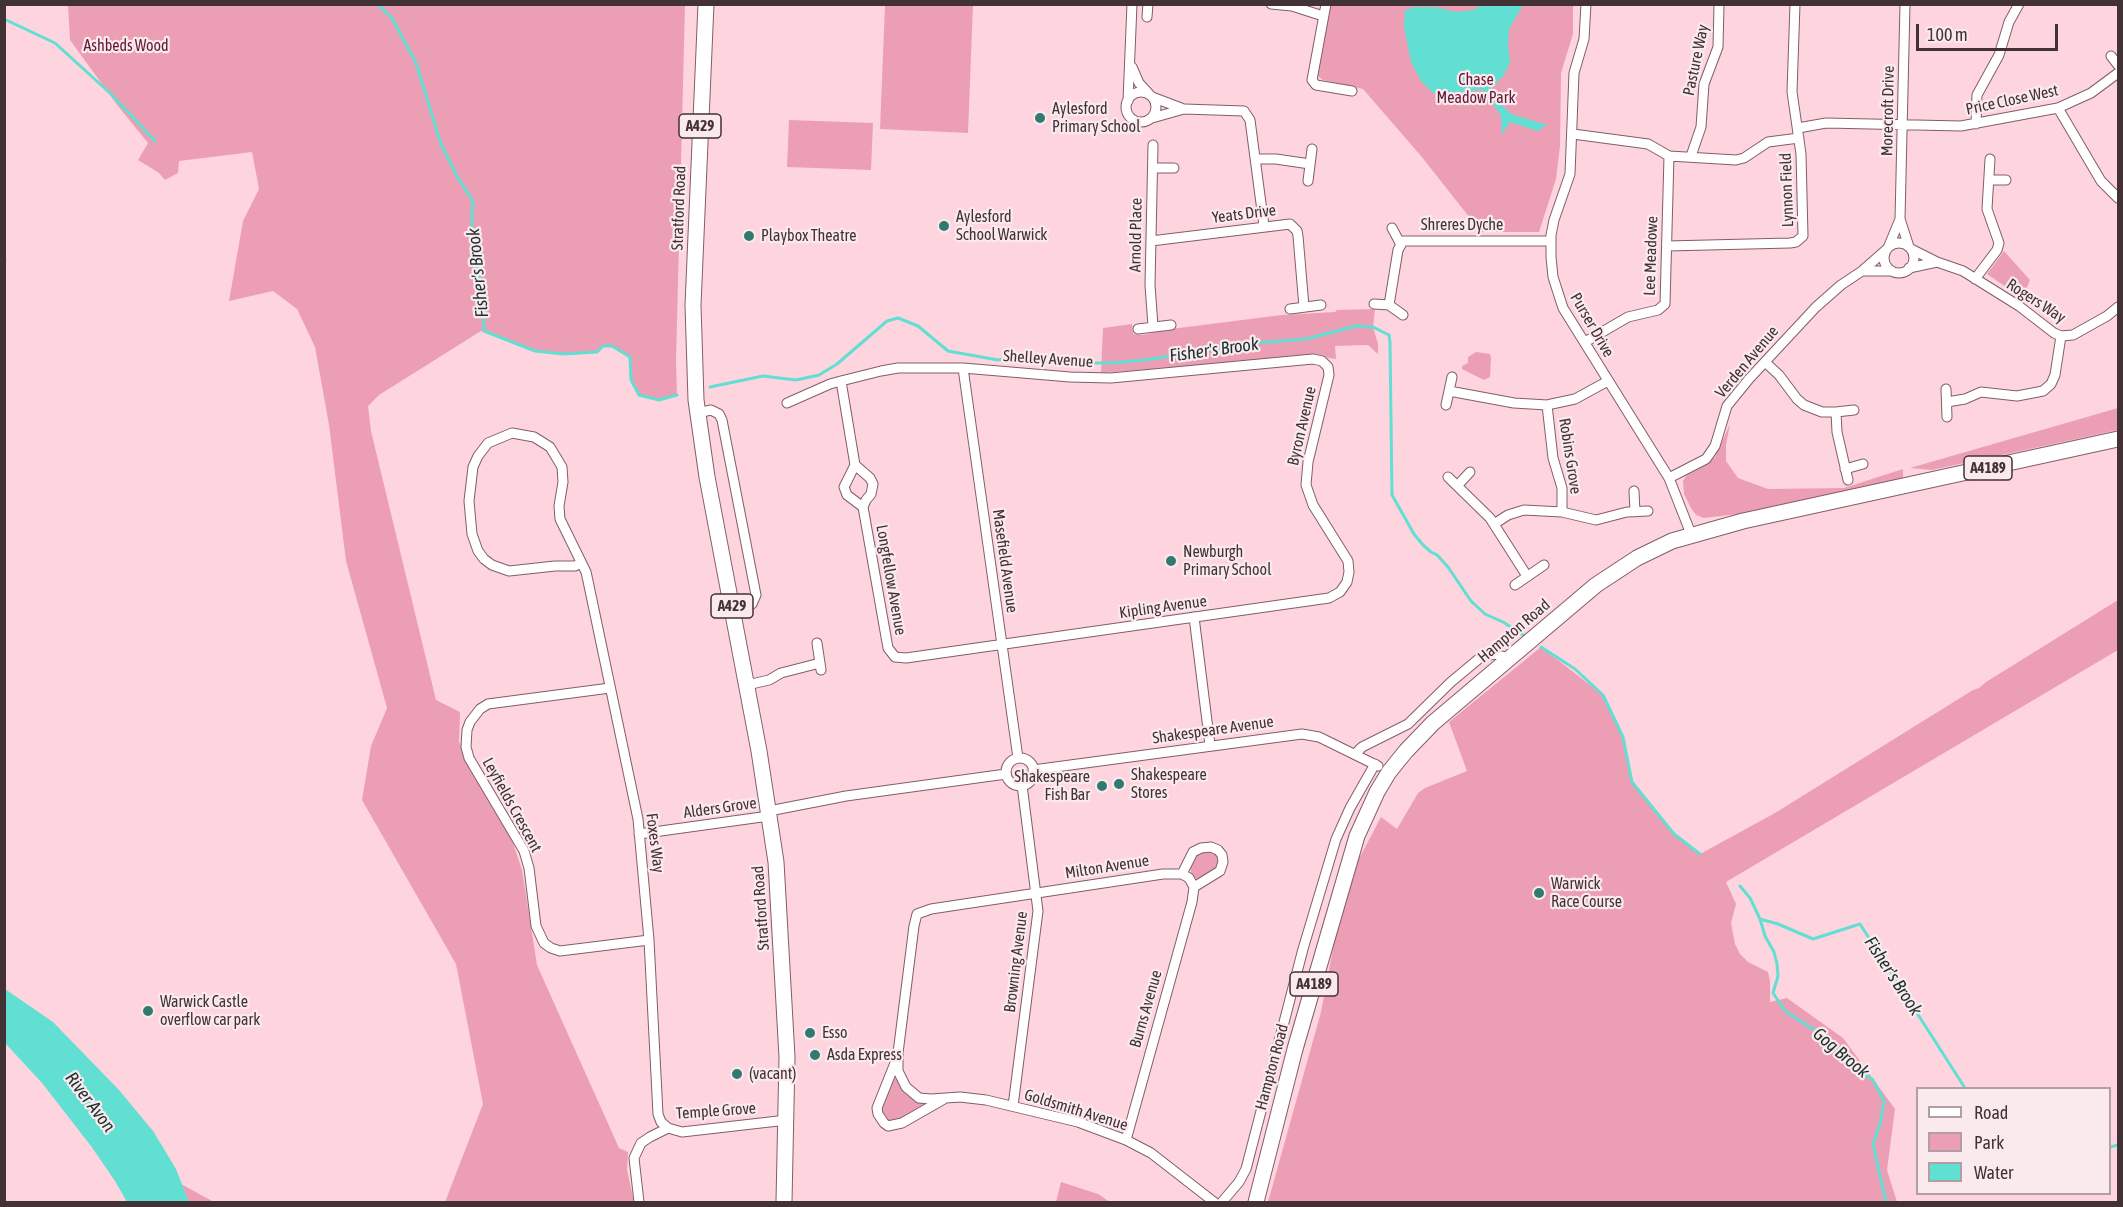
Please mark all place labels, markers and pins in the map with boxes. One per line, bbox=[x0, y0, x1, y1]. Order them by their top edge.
place label: Aylesford Primary School bbox=[1052, 99, 1140, 137]
marker: Aylesford Primary School bbox=[1033, 111, 1047, 125]
place label: Aylesford School Warwick bbox=[956, 207, 1047, 245]
marker: Aylesford School Warwick bbox=[937, 219, 951, 233]
place label: Playbox Theatre bbox=[761, 226, 856, 246]
marker: Playbox Theatre bbox=[742, 229, 756, 243]
place label: Newburgh Primary School bbox=[1183, 542, 1271, 580]
marker: Newburgh Primary School bbox=[1164, 554, 1178, 568]
place label: Shakespeare Stores bbox=[1131, 765, 1207, 803]
place label: Shakespeare Fish Bar bbox=[1014, 767, 1090, 805]
marker: Shakespeare Stores bbox=[1112, 777, 1126, 791]
marker: Shakespeare Fish Bar bbox=[1095, 779, 1109, 793]
place label: Warwick Race Course bbox=[1551, 874, 1622, 912]
marker: Warwick Race Course bbox=[1532, 886, 1546, 900]
place label: Warwick Castle overflow car park bbox=[160, 992, 260, 1030]
marker: Warwick Castle overflow car park bbox=[141, 1004, 155, 1018]
place label: Esso bbox=[822, 1023, 848, 1043]
marker: Esso bbox=[803, 1026, 817, 1040]
place label: Asda Express bbox=[827, 1045, 902, 1065]
marker: Asda Express bbox=[808, 1048, 822, 1062]
place label: (vacant) bbox=[749, 1064, 796, 1084]
marker: (vacant) bbox=[730, 1067, 744, 1081]

